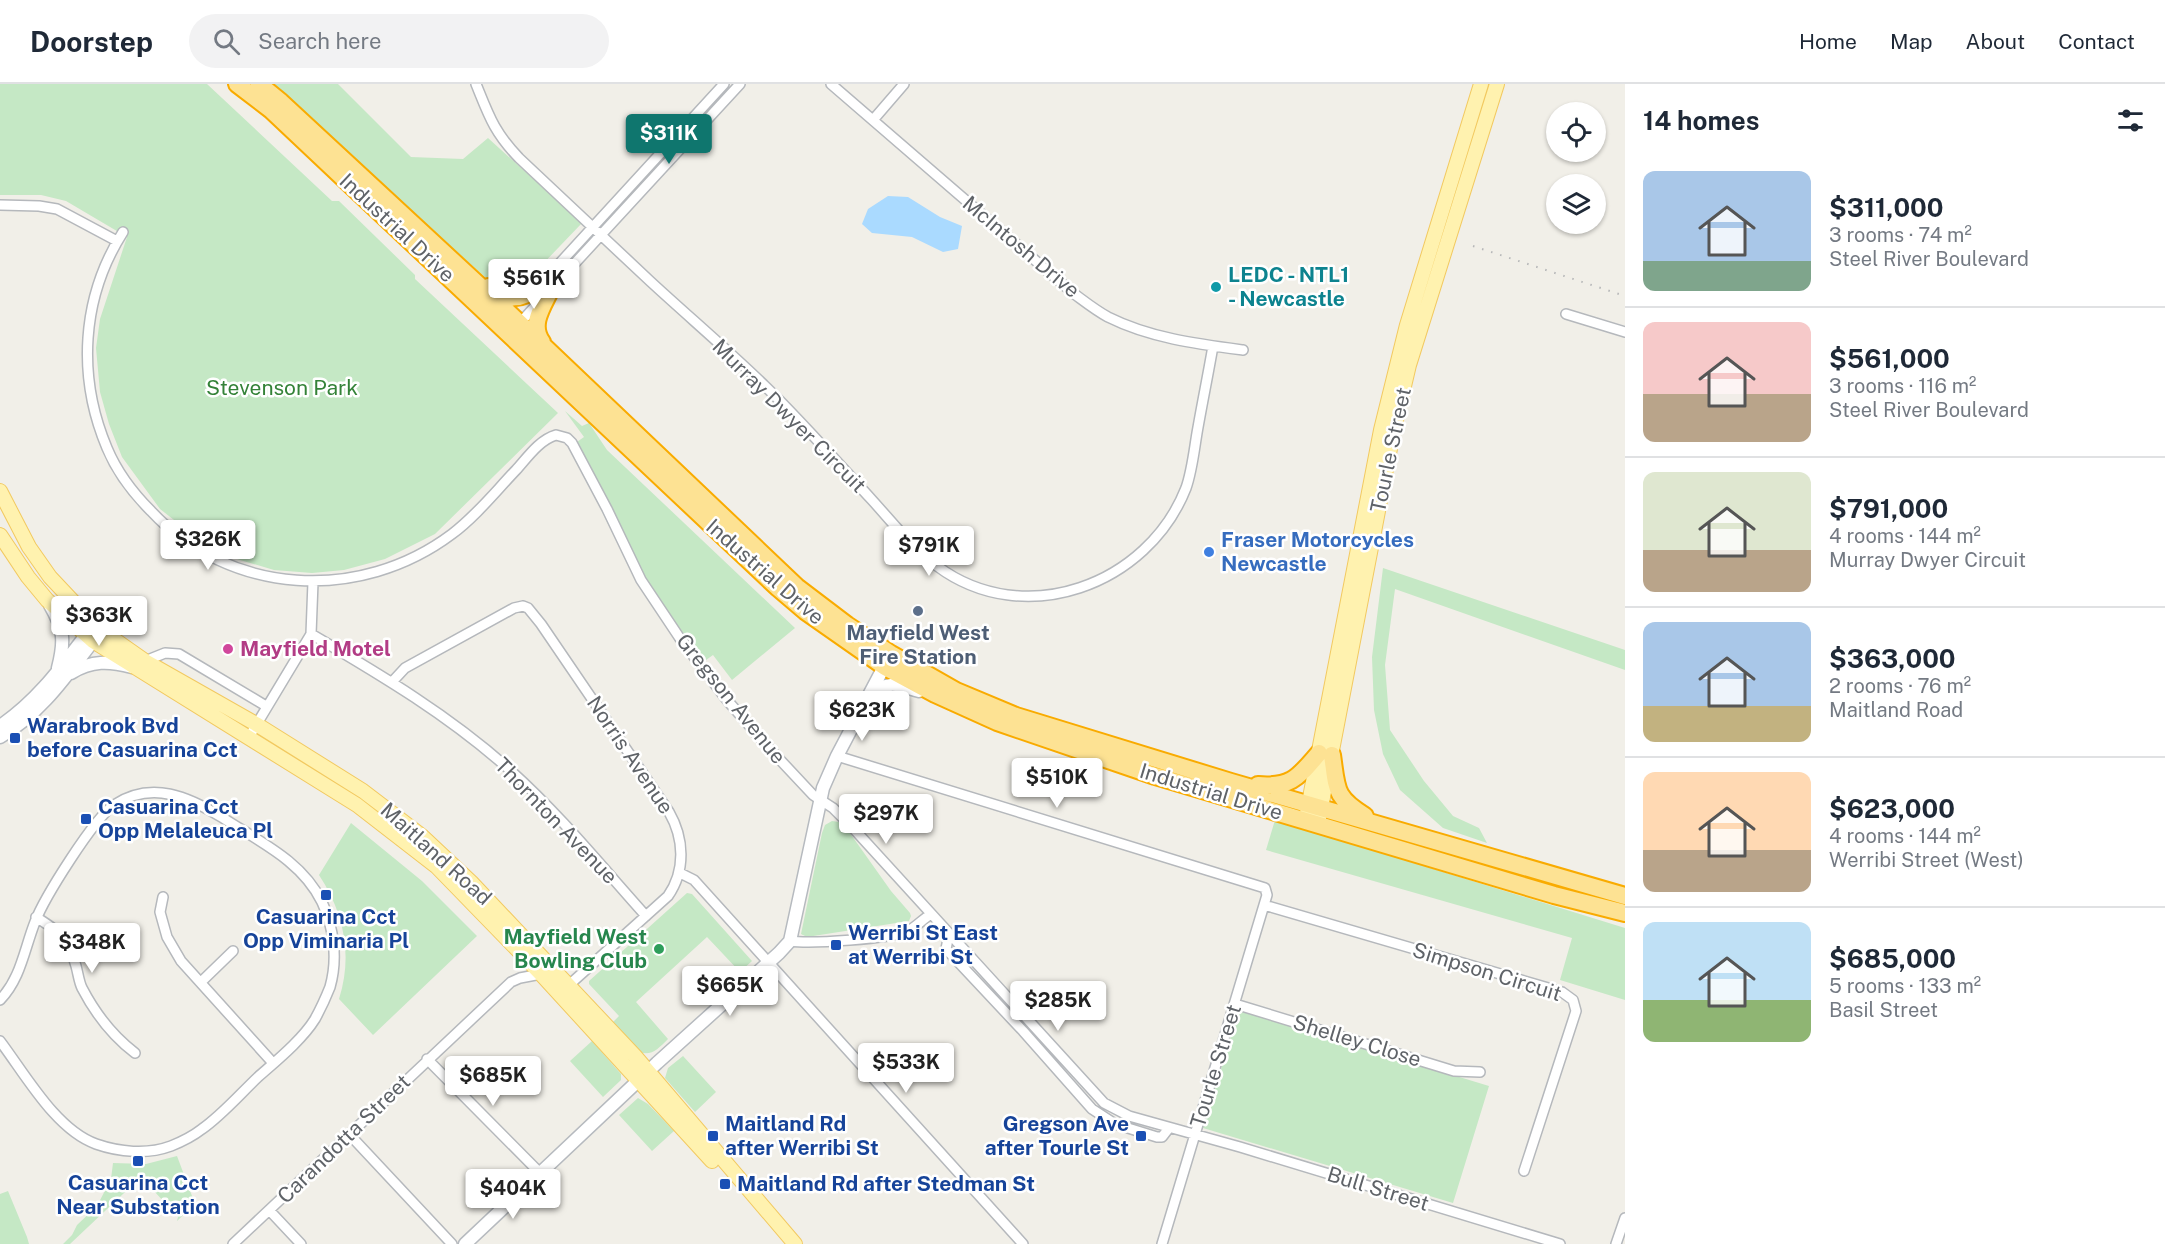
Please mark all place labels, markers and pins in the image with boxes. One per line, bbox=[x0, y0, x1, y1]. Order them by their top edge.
pin: $311K bbox=[627, 114, 711, 165]
pin: $561K bbox=[492, 259, 576, 310]
place label: LEDC - NTL1 - Newcastle bbox=[1228, 262, 1349, 311]
marker: LEDC - NTL1 - Newcastle bbox=[1209, 280, 1223, 294]
pin: $326K bbox=[166, 520, 250, 571]
pin: $791K bbox=[887, 526, 971, 577]
place label: Fraser Motorcycles Newcastle bbox=[1221, 527, 1414, 576]
marker: Fraser Motorcycles Newcastle bbox=[1202, 545, 1216, 559]
pin: $363K bbox=[57, 596, 141, 647]
marker: Mayfield West Fire Station bbox=[911, 604, 925, 618]
place label: Mayfield West Fire Station bbox=[846, 620, 990, 669]
place label: Mayfield Motel bbox=[240, 636, 391, 661]
marker: Mayfield Motel bbox=[221, 642, 235, 656]
pin: $623K bbox=[820, 691, 904, 742]
place label: Warabrook Bvd before Casuarina Cct bbox=[27, 713, 238, 762]
marker: Warabrook Bvd before Casuarina Cct bbox=[8, 731, 22, 745]
pin: $510K bbox=[1015, 758, 1099, 809]
place label: Casuarina Cct Opp Melaleuca Pl bbox=[98, 794, 273, 843]
pin: $297K bbox=[844, 794, 928, 845]
marker: Casuarina Cct Opp Melaleuca Pl bbox=[79, 812, 93, 826]
marker: Casuarina Cct Opp Viminaria Pl bbox=[319, 888, 333, 902]
place label: Casuarina Cct Opp Viminaria Pl bbox=[243, 904, 409, 953]
place label: Werribi St East at Werribi St bbox=[848, 920, 998, 969]
pin: $348K bbox=[50, 923, 134, 974]
place label: Mayfield West Bowling Club bbox=[504, 924, 647, 973]
marker: Werribi St East at Werribi St bbox=[829, 938, 843, 952]
marker: Mayfield West Bowling Club bbox=[652, 942, 666, 956]
pin: $665K bbox=[688, 966, 772, 1017]
pin: $285K bbox=[1016, 981, 1100, 1032]
pin: $533K bbox=[864, 1043, 948, 1094]
pin: $685K bbox=[451, 1056, 535, 1107]
place label: Maitland Rd after Werribi St bbox=[725, 1111, 879, 1160]
place label: Gregson Ave after Tourle St bbox=[985, 1111, 1129, 1160]
marker: Maitland Rd after Werribi St bbox=[706, 1129, 720, 1143]
marker: Gregson Ave after Tourle St bbox=[1134, 1129, 1148, 1143]
marker: Casuarina Cct Near Substation bbox=[131, 1154, 145, 1168]
pin: $404K bbox=[471, 1169, 555, 1220]
place label: Casuarina Cct Near Substation bbox=[56, 1170, 220, 1219]
place label: Maitland Rd after Stedman St bbox=[737, 1171, 1035, 1196]
marker: Maitland Rd after Stedman St bbox=[718, 1177, 732, 1191]

